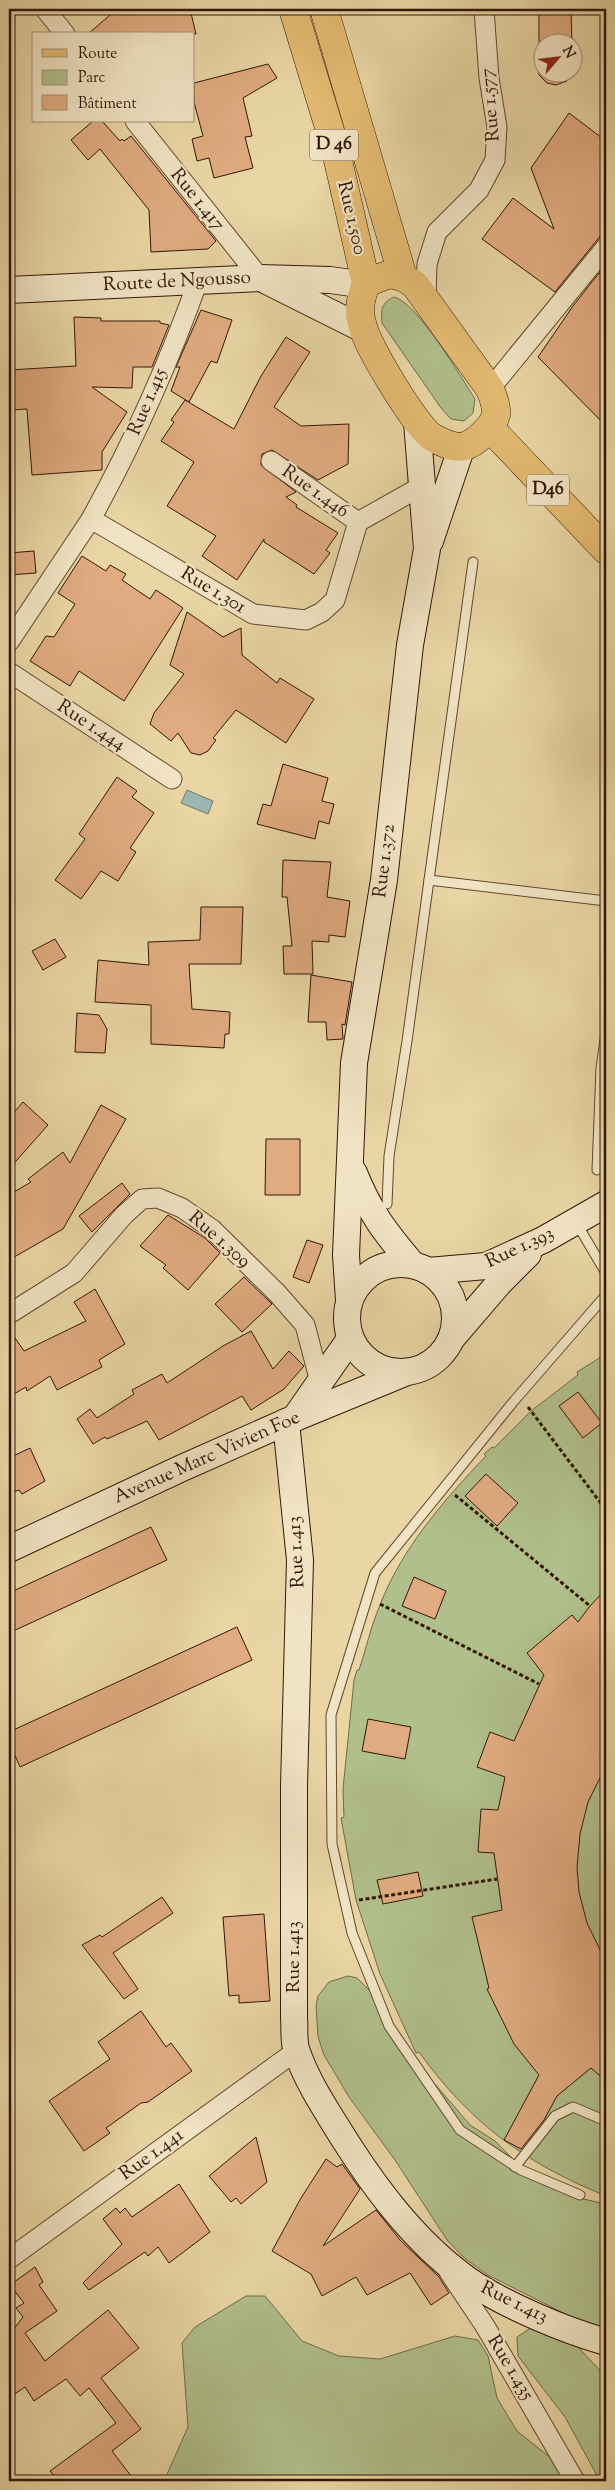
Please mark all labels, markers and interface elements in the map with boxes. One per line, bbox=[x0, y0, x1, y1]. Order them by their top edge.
legend bbox=[32, 32, 195, 122]
north arrow bbox=[532, 32, 582, 82]
text: N bbox=[556, 43, 579, 62]
text: Route bbox=[78, 44, 117, 65]
street label: Rue 1.577 bbox=[474, 67, 508, 143]
text: Parc bbox=[78, 68, 106, 89]
text: Bâtiment bbox=[78, 94, 137, 115]
road number: D 46 bbox=[310, 130, 358, 160]
street label: Rue 1.417 bbox=[163, 163, 231, 238]
street label: Rue 1.500 bbox=[329, 179, 373, 257]
street label: Route de Ngousso bbox=[102, 265, 252, 299]
street label: Rue 1.415 bbox=[122, 364, 174, 440]
street label: Rue 1.446 bbox=[276, 459, 354, 525]
road number: D46 bbox=[527, 474, 569, 506]
street label: Rue 1.301 bbox=[175, 561, 251, 621]
street label: Rue 1.444 bbox=[51, 694, 131, 758]
street label: Rue 1.372 bbox=[367, 822, 403, 899]
street label: Rue 1.309 bbox=[182, 1205, 256, 1275]
street label: Rue 1.393 bbox=[481, 1220, 559, 1276]
street label: Avenue Marc Vivien Foe bbox=[109, 1405, 305, 1511]
street label: Rue 1.413 bbox=[282, 1515, 312, 1589]
street label: Rue 1.413 bbox=[281, 1921, 308, 1993]
street label: Rue 1.441 bbox=[114, 2122, 190, 2188]
street label: Rue 1.413 bbox=[476, 2275, 552, 2331]
street label: Rue 1.435 bbox=[480, 2330, 540, 2406]

